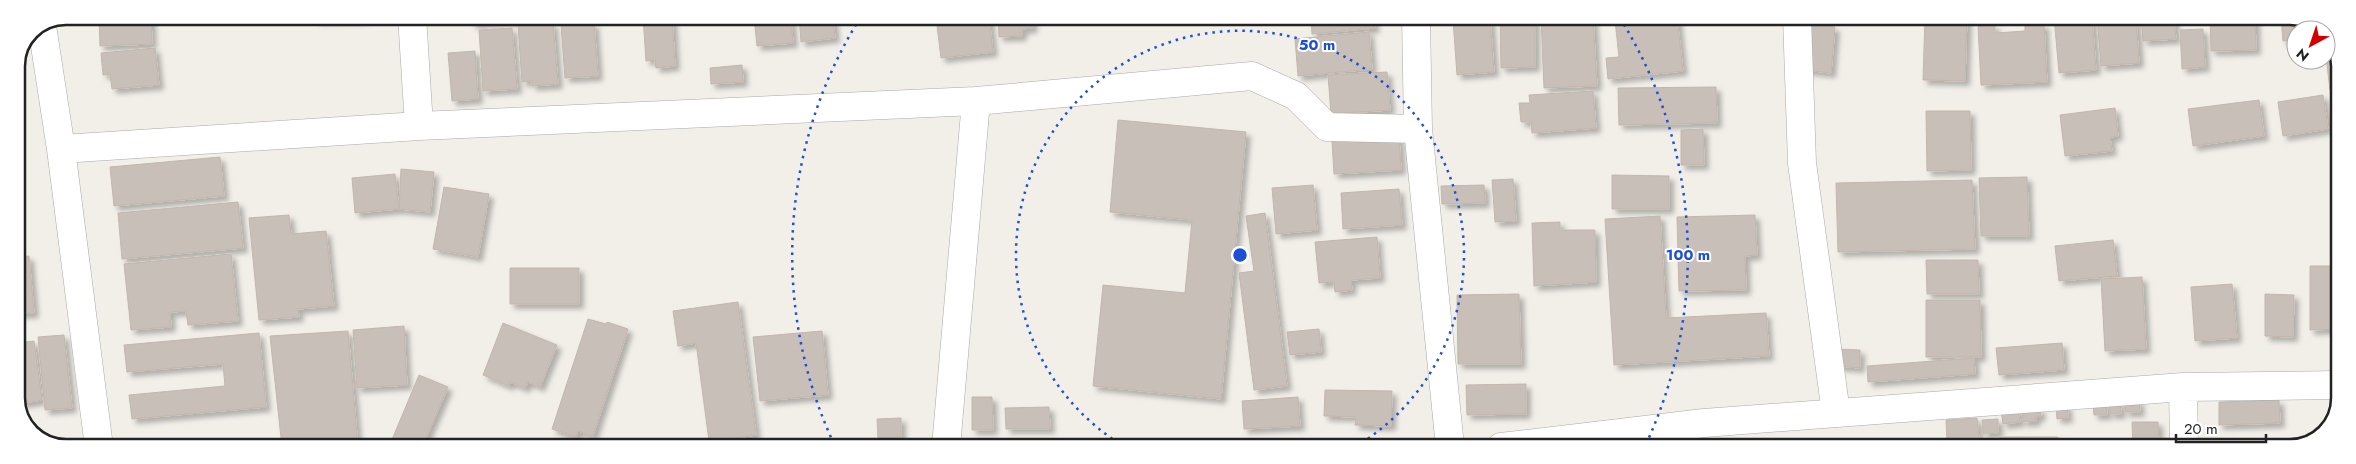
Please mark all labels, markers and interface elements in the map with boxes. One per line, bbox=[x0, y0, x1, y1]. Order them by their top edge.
north arrow bbox=[2286, 20, 2336, 70]
text: 50 m bbox=[1299, 34, 1335, 56]
text: N bbox=[2292, 44, 2313, 66]
text: 100 m bbox=[1666, 244, 1710, 266]
centre of rings bbox=[1231, 246, 1249, 264]
scale bar bbox=[2176, 412, 2266, 444]
text: 20 m bbox=[2184, 418, 2218, 440]

